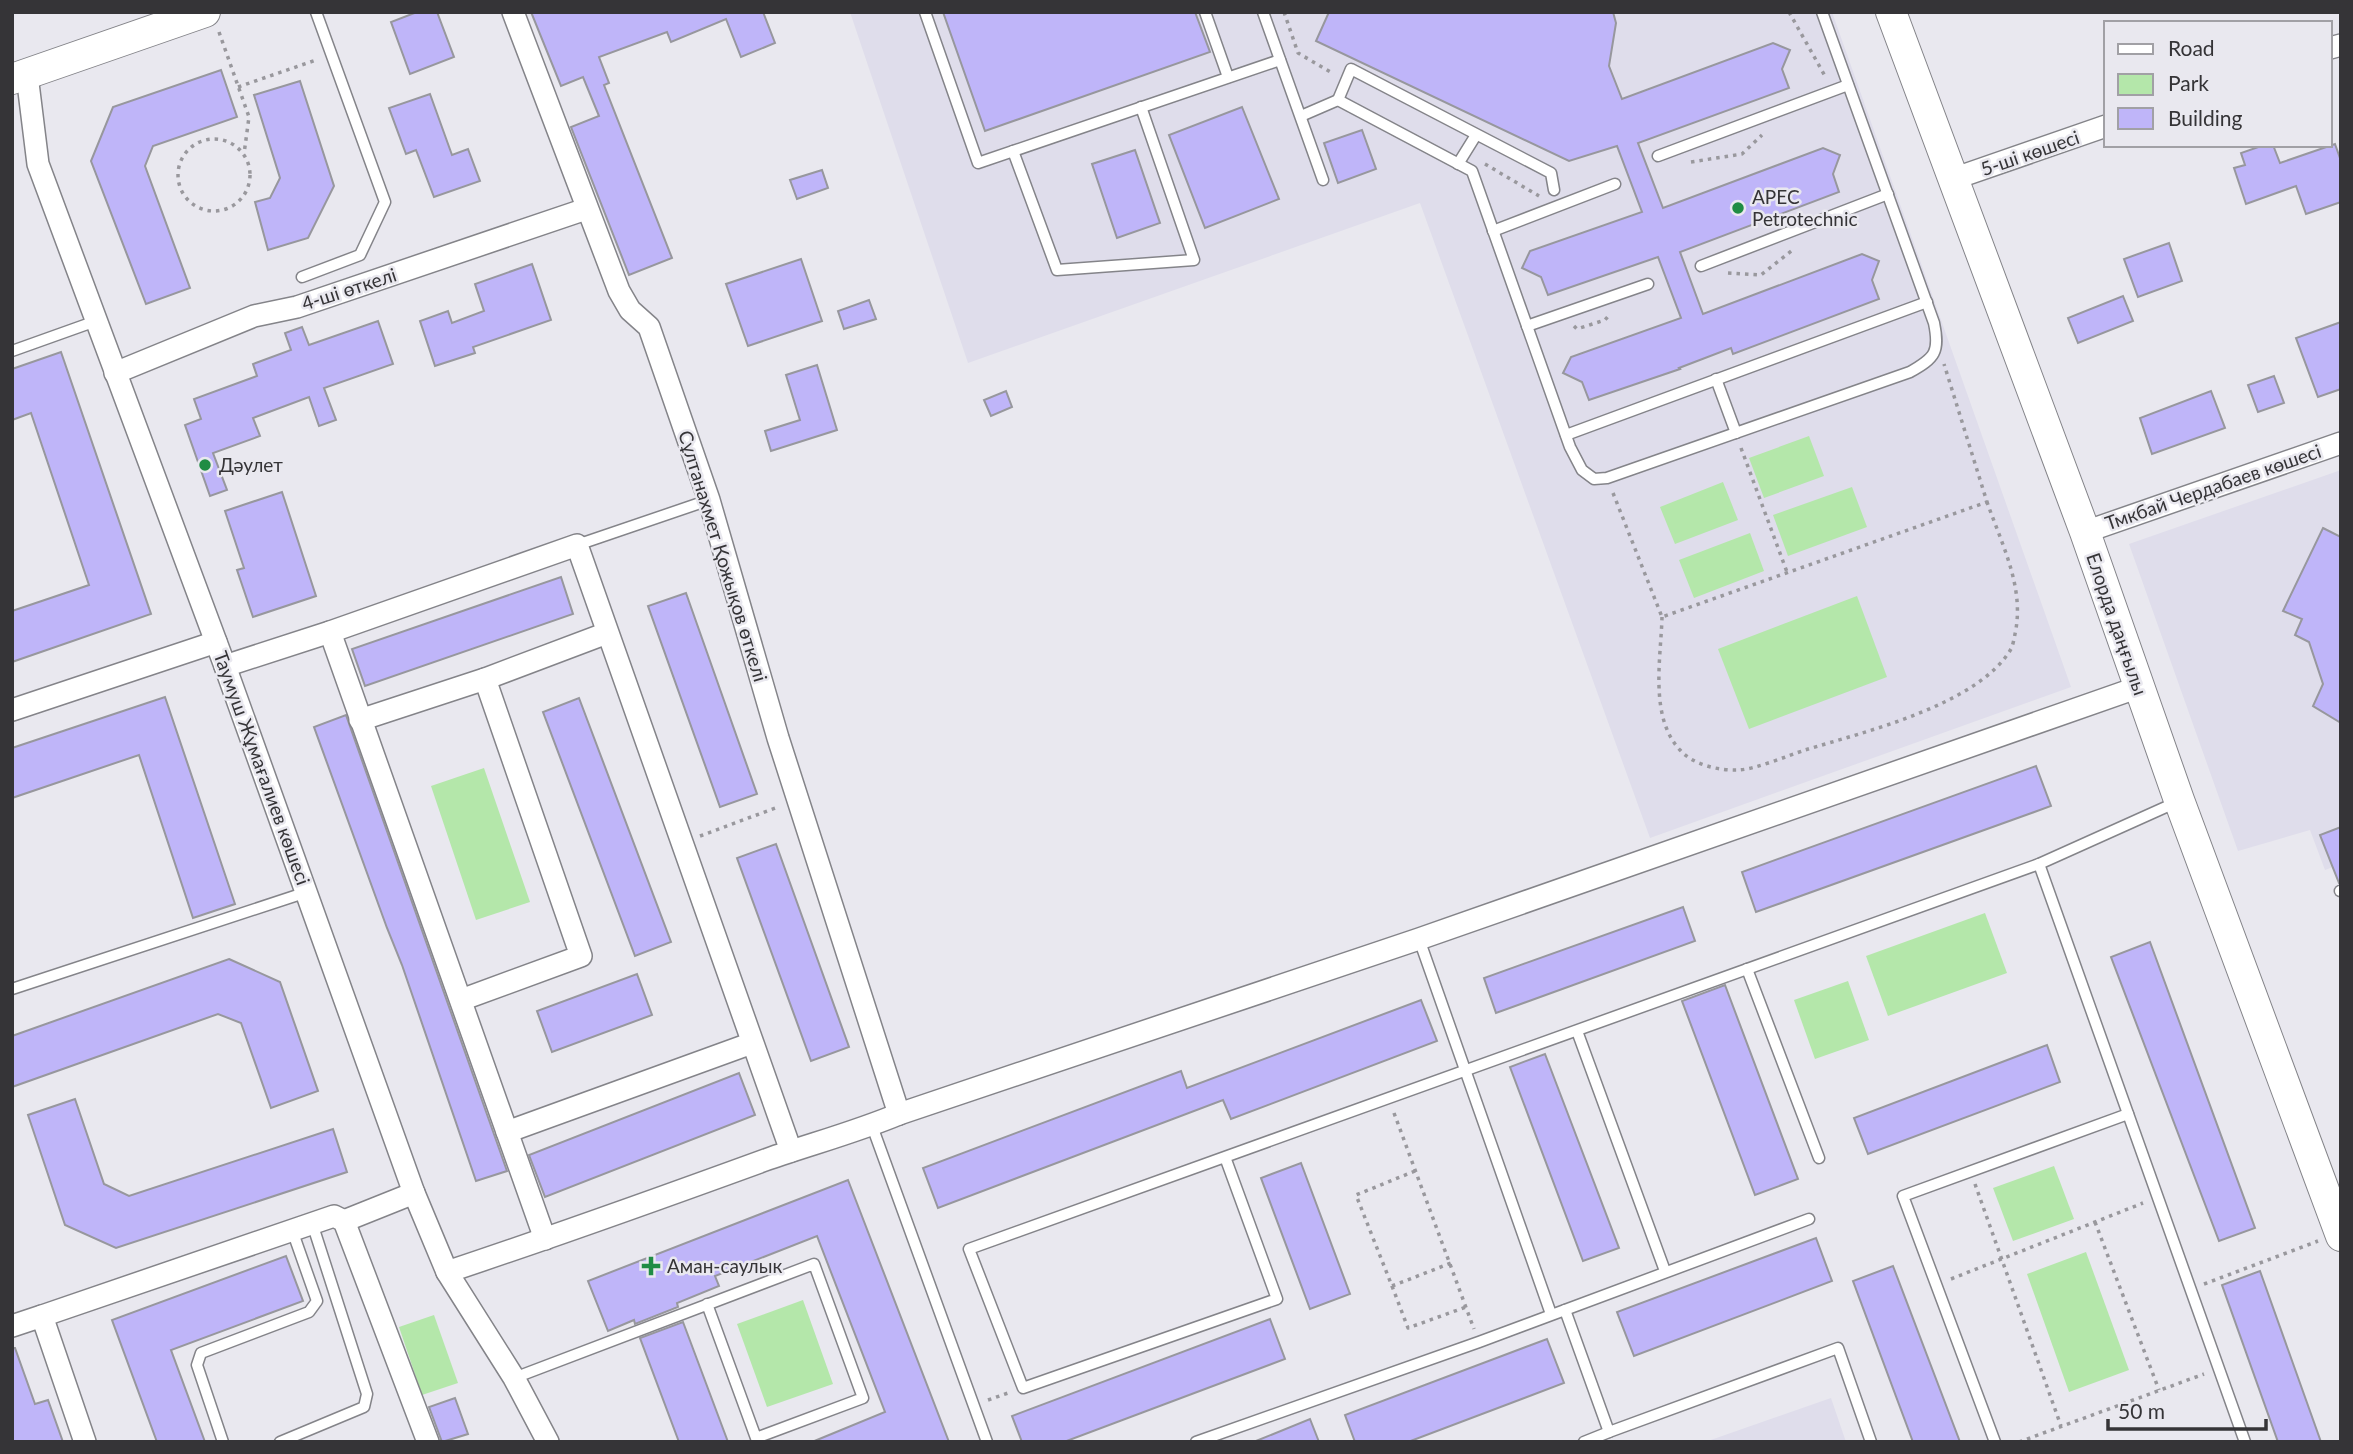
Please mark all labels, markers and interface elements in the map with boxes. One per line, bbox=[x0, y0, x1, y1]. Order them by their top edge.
legend bbox=[2104, 21, 2332, 147]
text: Road bbox=[2168, 35, 2215, 60]
text: Park bbox=[2168, 70, 2209, 95]
text: Building bbox=[2168, 105, 2243, 130]
street label: 5-ші көшесі bbox=[1978, 125, 2082, 180]
place label: APEC Petrotechnic bbox=[1752, 185, 1858, 230]
marker: APEC Petrotechnic bbox=[1730, 200, 1746, 216]
street label: 4-ші өткелі bbox=[299, 262, 399, 315]
street label: Сұлтанахмет Қожықов өткелі bbox=[674, 428, 773, 684]
street label: Тмкбай Чердабаев көшесі bbox=[2102, 439, 2324, 534]
place label: Дәулет bbox=[219, 453, 283, 476]
marker: Дәулет bbox=[197, 457, 213, 473]
street label: Елорда даңғылы bbox=[2082, 550, 2153, 698]
street label: Таумуш Жұмағалиев көшесі bbox=[209, 648, 316, 888]
place label: Аман-саулык bbox=[667, 1254, 782, 1277]
marker: Аман-саулык bbox=[641, 1256, 661, 1276]
scale bar bbox=[2108, 1388, 2266, 1432]
text: 50 m bbox=[2118, 1398, 2165, 1423]

